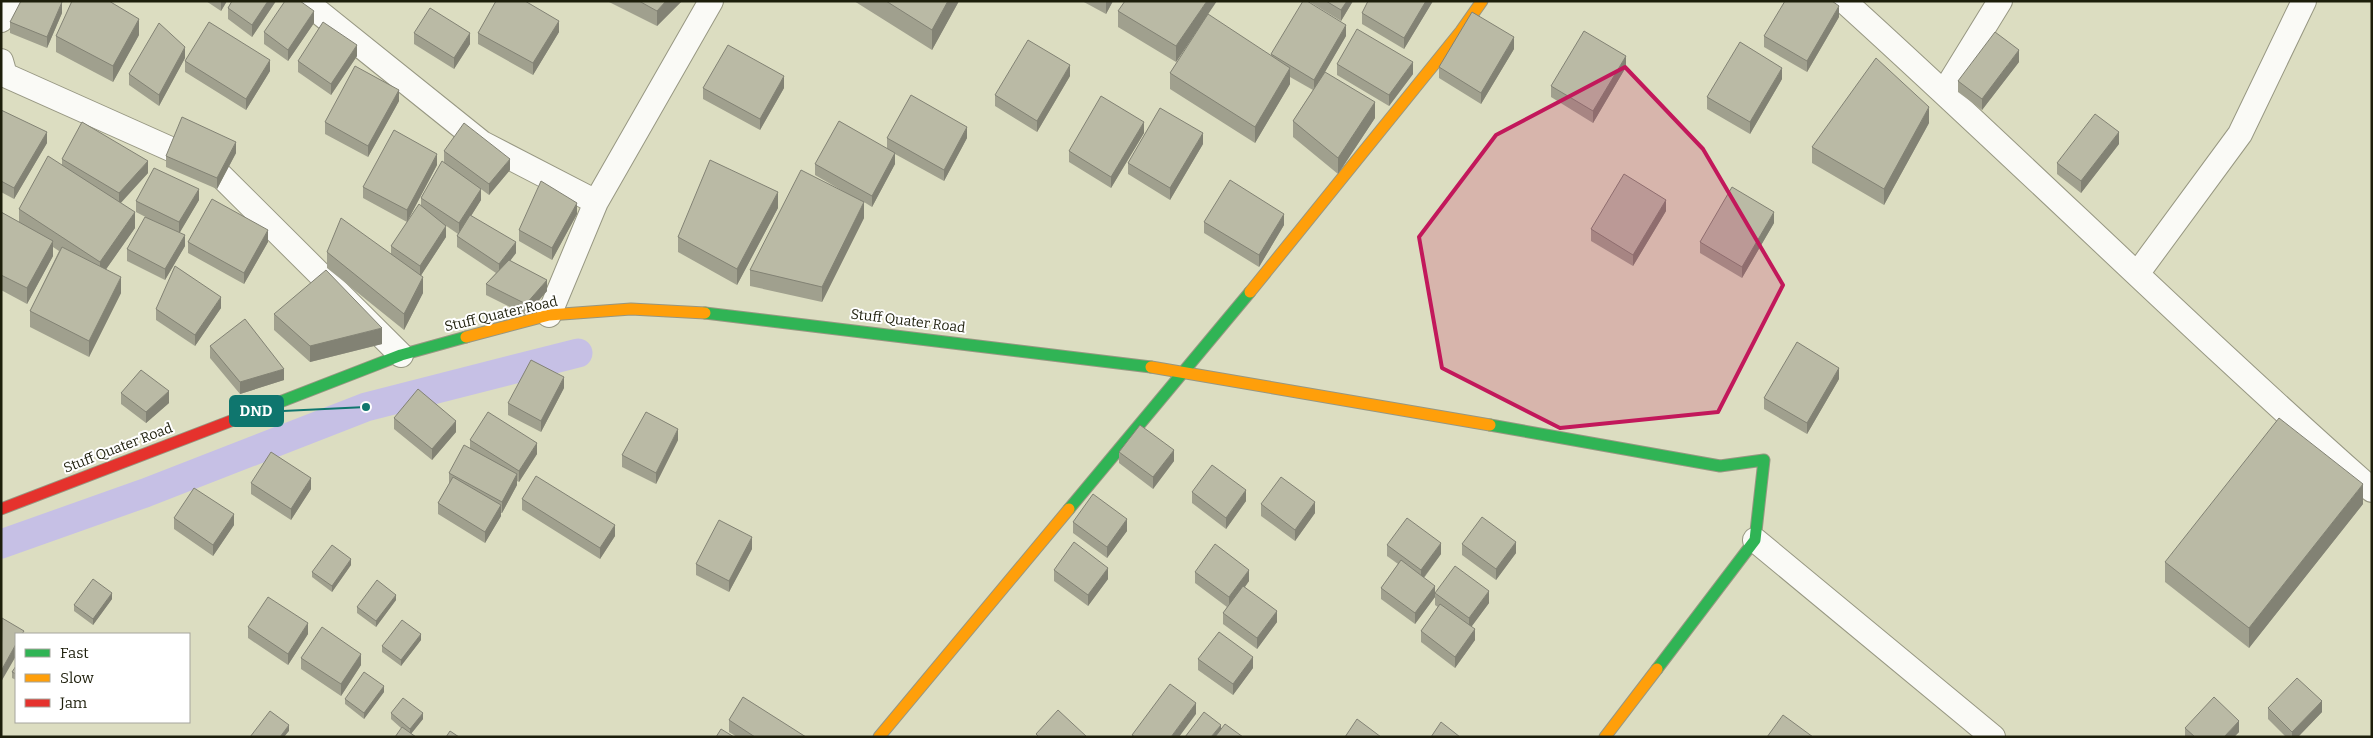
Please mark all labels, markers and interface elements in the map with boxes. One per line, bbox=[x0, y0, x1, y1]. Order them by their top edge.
street label: Stuff Quater Road bbox=[443, 293, 559, 335]
street label: Stuff Quater Road bbox=[850, 306, 966, 336]
callout: DND bbox=[230, 396, 283, 426]
text: DND bbox=[240, 402, 273, 420]
street label: Stuff Quater Road bbox=[61, 419, 175, 477]
legend bbox=[15, 633, 190, 723]
text: Fast bbox=[60, 644, 89, 662]
text: Slow bbox=[60, 669, 95, 687]
text: Jam bbox=[59, 694, 88, 712]

